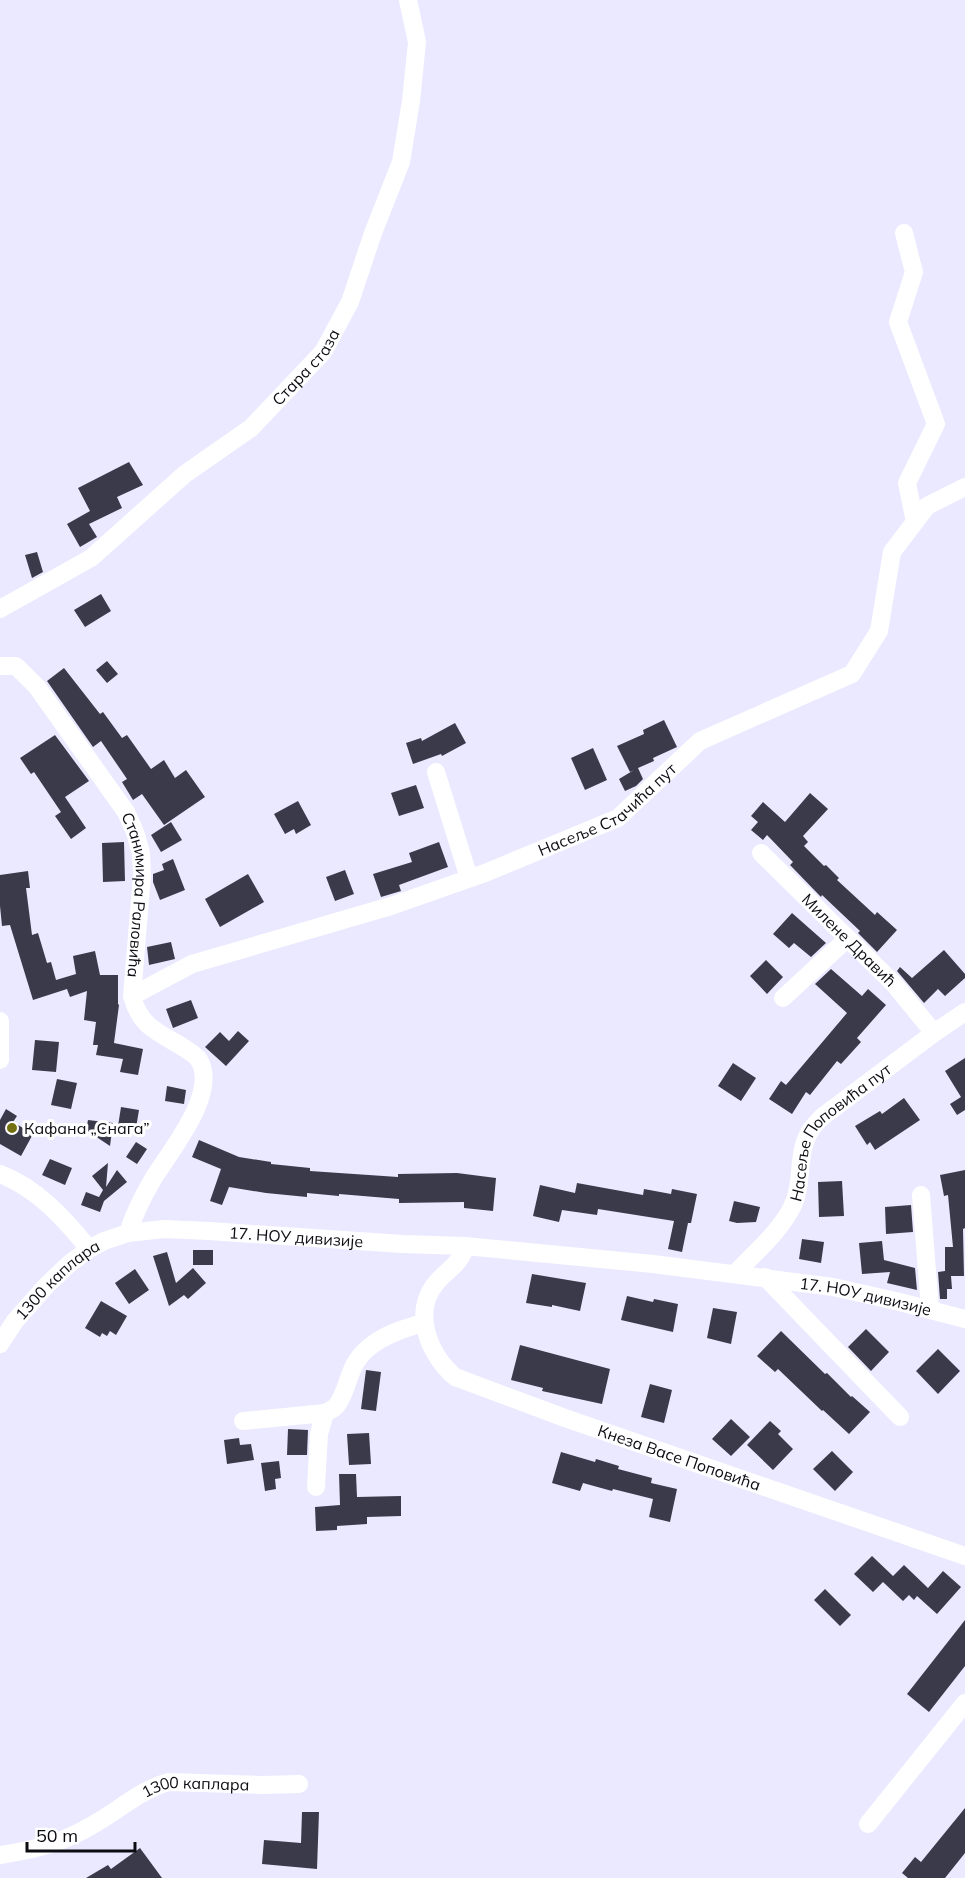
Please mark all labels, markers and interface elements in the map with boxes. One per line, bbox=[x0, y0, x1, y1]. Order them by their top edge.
street label: Стара стаза bbox=[268, 325, 344, 410]
street label: Насеље Стачића пут bbox=[535, 758, 681, 860]
street label: Станимира Раловића bbox=[117, 809, 152, 978]
street label: Милене Дравић bbox=[798, 889, 901, 991]
street label: Насеље Поповића пут bbox=[785, 1058, 896, 1204]
place label: Кафана „Снага” bbox=[24, 1118, 150, 1138]
marker: Кафана „Снага” bbox=[5, 1121, 19, 1135]
street label: 17. НОУ дивизије bbox=[228, 1222, 364, 1251]
street label: 1300 каплара bbox=[11, 1235, 103, 1324]
street label: 17. НОУ дивизије bbox=[798, 1273, 934, 1320]
street label: Кнеза Васе Поповића bbox=[595, 1420, 763, 1495]
street label: 1300 каплара bbox=[138, 1772, 250, 1802]
scale bar bbox=[27, 1815, 135, 1853]
text: 50 m bbox=[36, 1824, 78, 1847]

